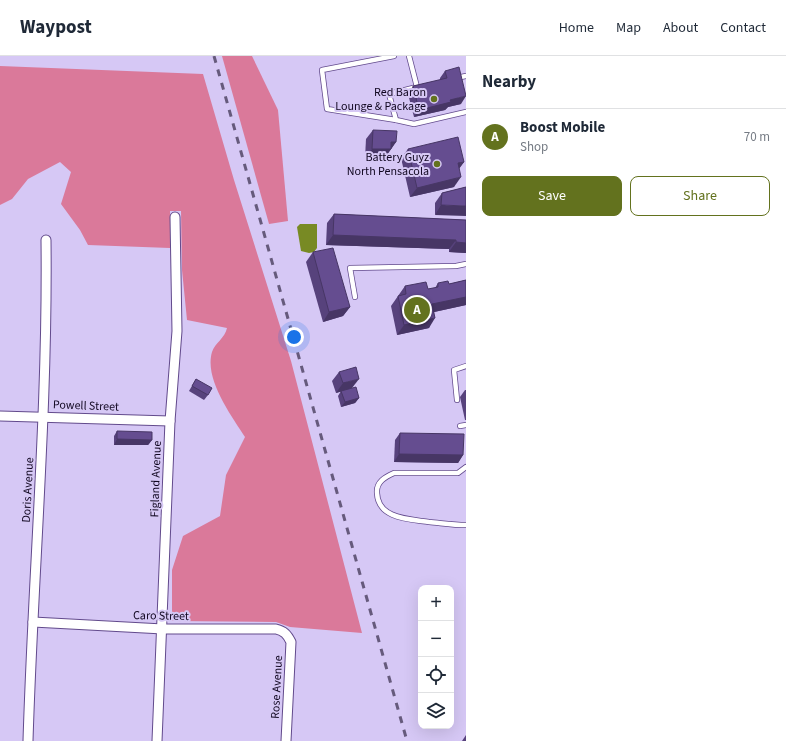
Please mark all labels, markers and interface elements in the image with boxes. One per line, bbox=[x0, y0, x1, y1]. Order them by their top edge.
text: Waypost bbox=[20, 14, 92, 41]
text: Home bbox=[559, 18, 594, 38]
text: Map bbox=[616, 18, 641, 38]
text: About bbox=[663, 18, 698, 38]
text: Contact bbox=[720, 18, 766, 38]
text: Nearby bbox=[482, 70, 536, 94]
place label: Red Baron Lounge & Package bbox=[335, 84, 426, 115]
marker: Red Baron Lounge & Package bbox=[429, 94, 439, 104]
text: Boost Mobile bbox=[520, 117, 605, 138]
text: A bbox=[491, 128, 499, 146]
text: 70 m bbox=[744, 128, 770, 146]
text: Shop bbox=[520, 138, 548, 156]
place label: Battery Guyz North Pensacola bbox=[347, 149, 429, 180]
marker: Battery Guyz North Pensacola bbox=[432, 159, 442, 169]
button: Save bbox=[482, 176, 622, 216]
button: Share bbox=[630, 176, 770, 216]
pin: A bbox=[404, 295, 430, 325]
your location bbox=[284, 327, 304, 347]
street label: Powell Street bbox=[53, 396, 119, 416]
street label: Figland Avenue bbox=[146, 440, 166, 518]
street label: Doris Avenue bbox=[18, 457, 38, 523]
map controls bbox=[418, 585, 454, 729]
button: + bbox=[418, 585, 454, 621]
street label: Caro Street bbox=[133, 607, 189, 625]
button: − bbox=[418, 621, 454, 657]
street label: Rose Avenue bbox=[267, 655, 287, 719]
button: locate bbox=[418, 657, 454, 693]
button: layers bbox=[418, 693, 454, 729]

